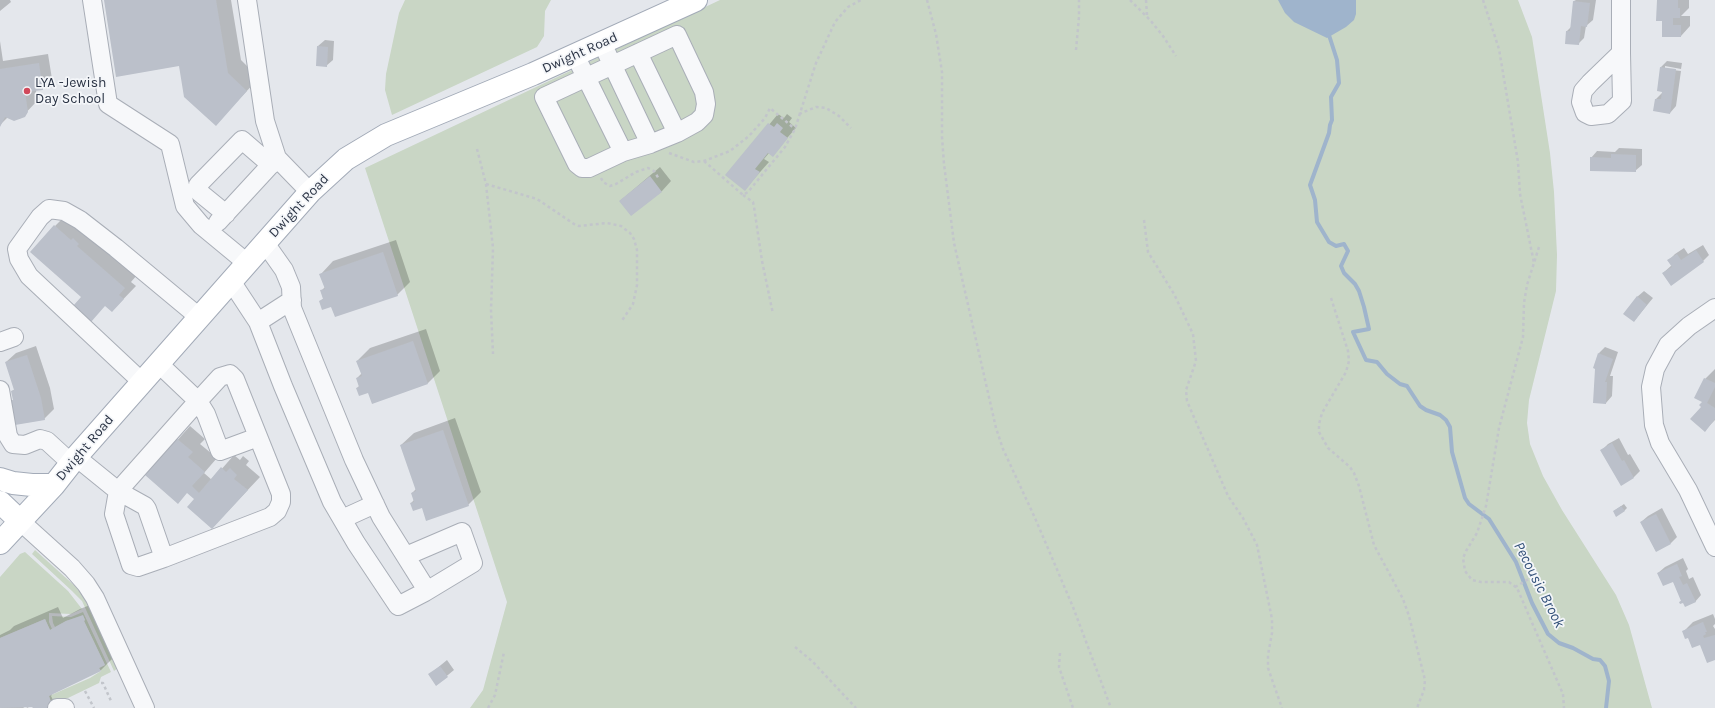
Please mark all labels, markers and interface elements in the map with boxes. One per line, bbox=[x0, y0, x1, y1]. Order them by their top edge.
street label: Dwight Road bbox=[540, 29, 620, 77]
place label: LYA -Jewish Day School bbox=[35, 75, 106, 108]
marker: LYA -Jewish Day School bbox=[22, 86, 32, 96]
street label: Dwight Road bbox=[265, 171, 333, 241]
street label: Dwight Road bbox=[53, 412, 117, 484]
water label: Pecousic Brook bbox=[1510, 539, 1568, 631]

